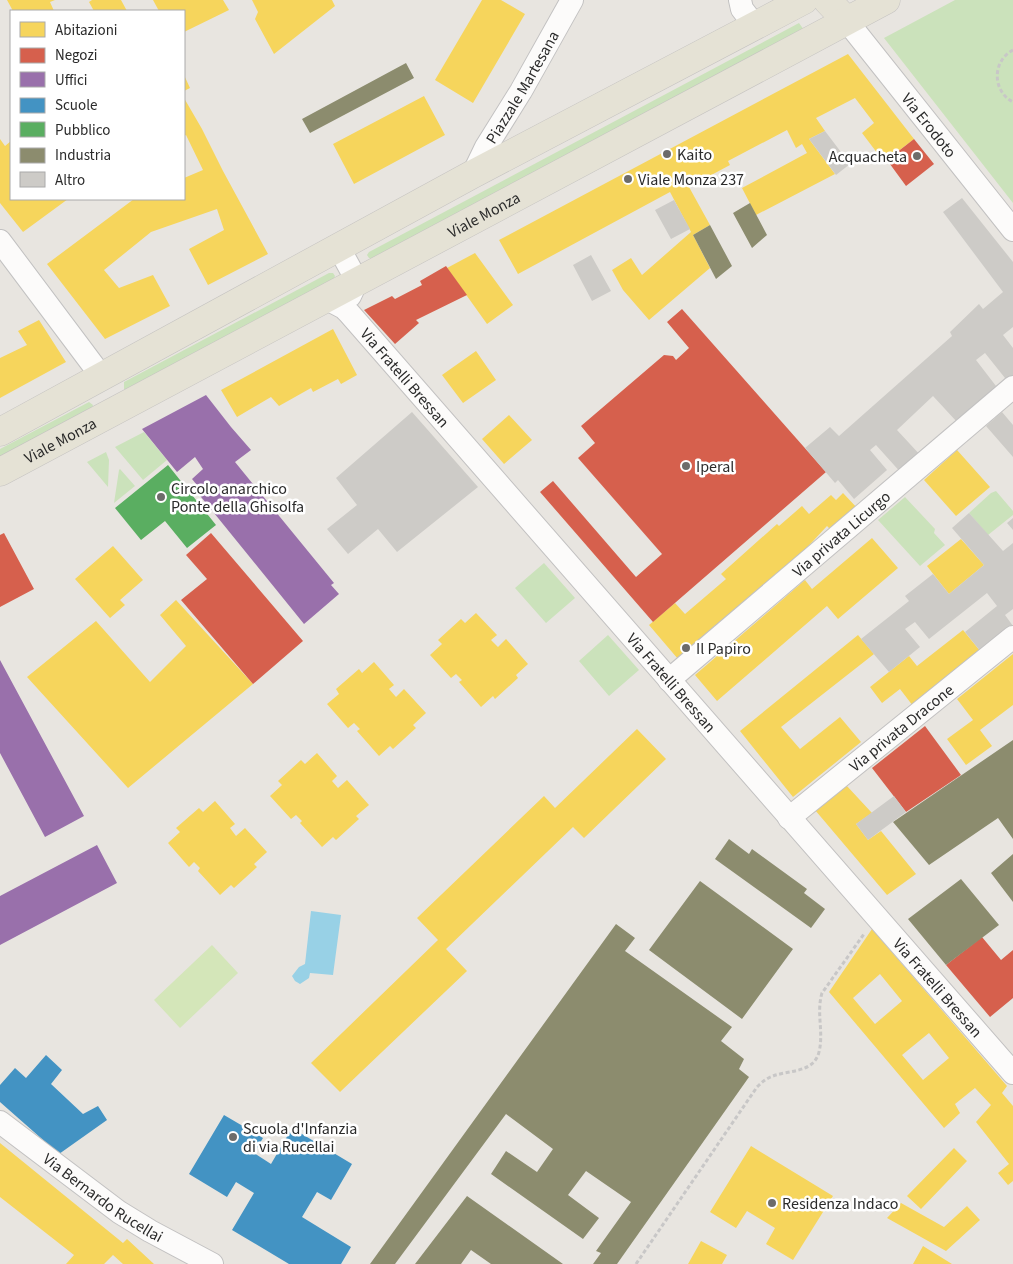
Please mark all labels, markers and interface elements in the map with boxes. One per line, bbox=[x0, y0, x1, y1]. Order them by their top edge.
legend bbox=[10, 10, 185, 200]
text: Abitazioni bbox=[55, 20, 118, 41]
street label: Piazzale Martesana bbox=[481, 27, 565, 148]
text: Negozi bbox=[55, 45, 97, 66]
text: Uffici bbox=[55, 70, 88, 91]
street label: Via Erodoto bbox=[896, 88, 961, 163]
text: Scuole bbox=[55, 95, 97, 116]
text: Pubblico bbox=[55, 120, 110, 141]
place label: Kaito bbox=[677, 144, 712, 166]
text: Industria bbox=[55, 145, 111, 166]
place label: Acquacheta bbox=[829, 146, 907, 168]
marker: Kaito bbox=[661, 148, 673, 160]
marker: Acquacheta bbox=[911, 150, 923, 162]
place label: Viale Monza 237 bbox=[638, 169, 744, 191]
text: Altro bbox=[55, 170, 85, 191]
marker: Viale Monza 237 bbox=[622, 173, 634, 185]
street label: Viale Monza bbox=[444, 187, 524, 244]
street label: Via Fratelli Bressan bbox=[355, 323, 454, 433]
street label: Viale Monza bbox=[20, 413, 101, 469]
place label: Iperal bbox=[696, 456, 734, 478]
marker: Iperal bbox=[680, 460, 692, 472]
place label: Circolo anarchico Ponte della Ghisolfa bbox=[171, 478, 304, 518]
street label: Via privata Licurgo bbox=[788, 486, 896, 582]
marker: Circolo anarchico Ponte della Ghisolfa bbox=[155, 491, 167, 503]
street label: Via Fratelli Bressan bbox=[621, 628, 721, 738]
place label: Il Papiro bbox=[696, 638, 751, 660]
marker: Il Papiro bbox=[680, 642, 692, 654]
street label: Via privata Dracone bbox=[845, 679, 959, 777]
street label: Via Fratelli Bressan bbox=[888, 933, 987, 1043]
place label: Scuola d'Infanzia di via Rucellai bbox=[243, 1118, 357, 1158]
marker: Scuola d'Infanzia di via Rucellai bbox=[227, 1131, 239, 1143]
street label: Via Bernardo Rucellai bbox=[38, 1148, 167, 1248]
place label: Residenza Indaco bbox=[782, 1193, 898, 1215]
marker: Residenza Indaco bbox=[766, 1197, 778, 1209]

